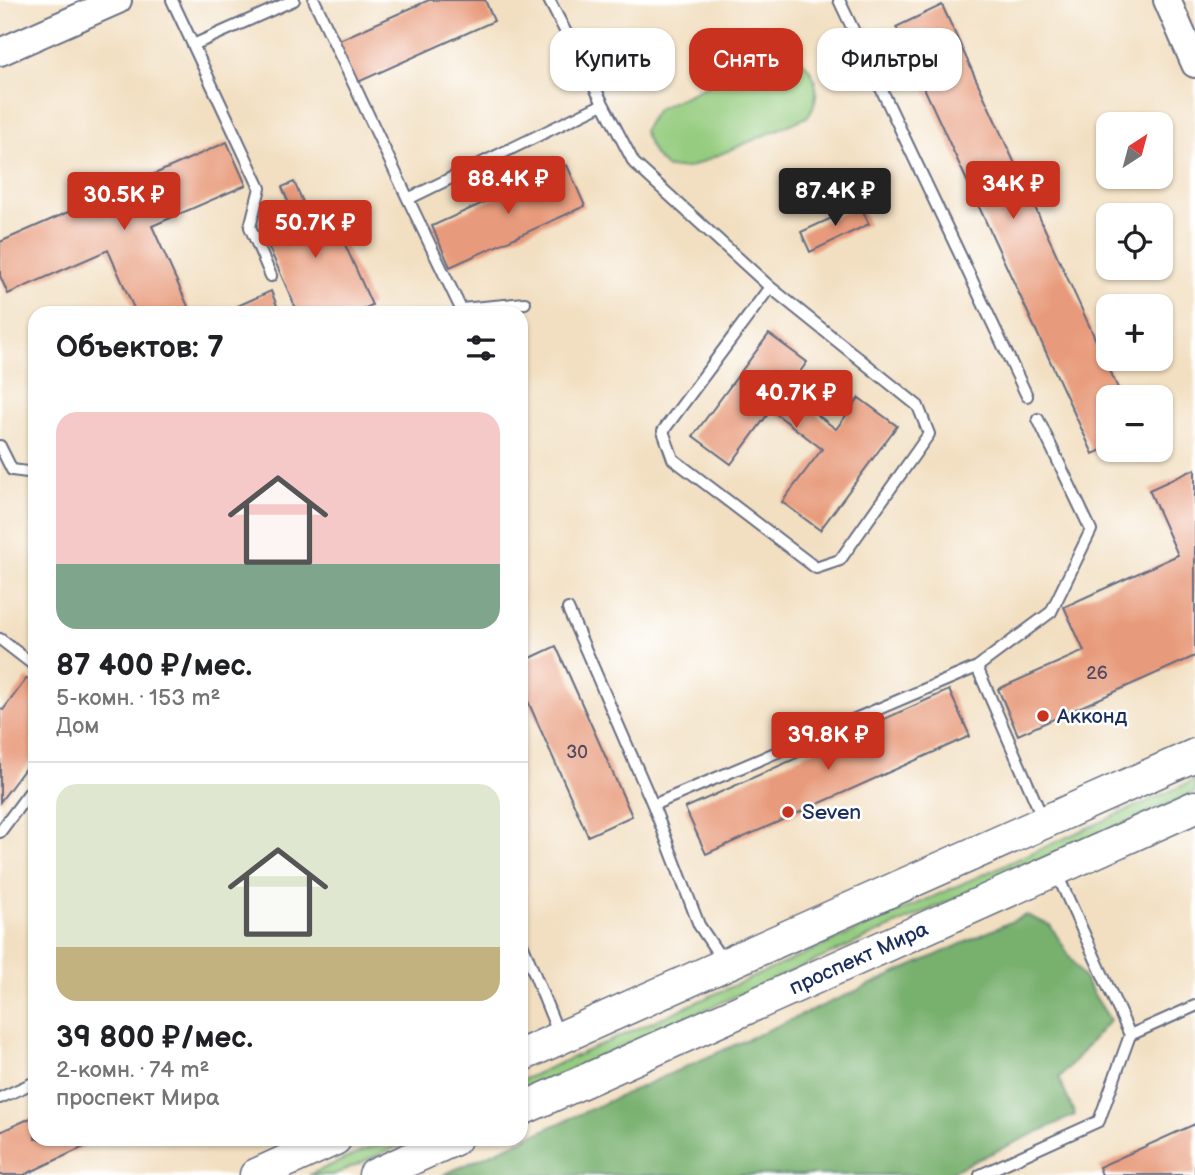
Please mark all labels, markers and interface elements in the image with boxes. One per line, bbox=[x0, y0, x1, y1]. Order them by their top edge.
chip: Купить bbox=[550, 28, 675, 91]
chip: Снять bbox=[689, 28, 803, 91]
chip: Фильтры bbox=[817, 28, 962, 91]
north arrow bbox=[1096, 112, 1172, 189]
map controls bbox=[1096, 112, 1173, 462]
pin: 88.4K ₽ bbox=[443, 156, 573, 216]
pin: 34K ₽ bbox=[964, 162, 1062, 221]
text: 88.4K ₽ bbox=[467, 165, 549, 193]
pin: 87.4K ₽ bbox=[770, 168, 900, 228]
text: 34K ₽ bbox=[982, 170, 1044, 198]
pin: 30.5K ₽ bbox=[59, 173, 189, 232]
text: 87.4K ₽ bbox=[795, 177, 875, 205]
text: 30.5K ₽ bbox=[83, 181, 165, 209]
pin: 50.7K ₽ bbox=[250, 201, 380, 260]
button: locate bbox=[1096, 203, 1173, 280]
text: 50.7K ₽ bbox=[275, 209, 355, 237]
button: + bbox=[1096, 294, 1173, 371]
icon: filters bbox=[462, 329, 500, 367]
text: Объектов: 7 bbox=[56, 330, 224, 366]
pin: 40.7K ₽ bbox=[731, 370, 861, 430]
text: 40.7K ₽ bbox=[756, 379, 836, 407]
button: − bbox=[1096, 385, 1173, 462]
icon: home bbox=[215, 457, 341, 583]
text: 87 400 ₽/мес. bbox=[56, 648, 252, 684]
house number: 26 bbox=[1086, 663, 1108, 684]
text: 5-комн. · 153 m² bbox=[56, 684, 221, 712]
place label: Акконд bbox=[1056, 704, 1128, 729]
marker: Акконд bbox=[1035, 708, 1051, 724]
text: Дом bbox=[56, 712, 99, 740]
pin: 39.8K ₽ bbox=[763, 712, 893, 772]
text: 39.8K ₽ bbox=[787, 721, 869, 749]
house number: 30 bbox=[566, 742, 588, 763]
place label: Seven bbox=[802, 800, 861, 825]
marker: Seven bbox=[780, 804, 796, 820]
icon: home bbox=[215, 829, 341, 955]
street label: проспект Мира bbox=[785, 916, 932, 1000]
text: 39 800 ₽/мес. bbox=[56, 1020, 253, 1056]
text: 2-комн. · 74 m² bbox=[56, 1056, 209, 1084]
text: проспект Мира bbox=[56, 1084, 219, 1112]

